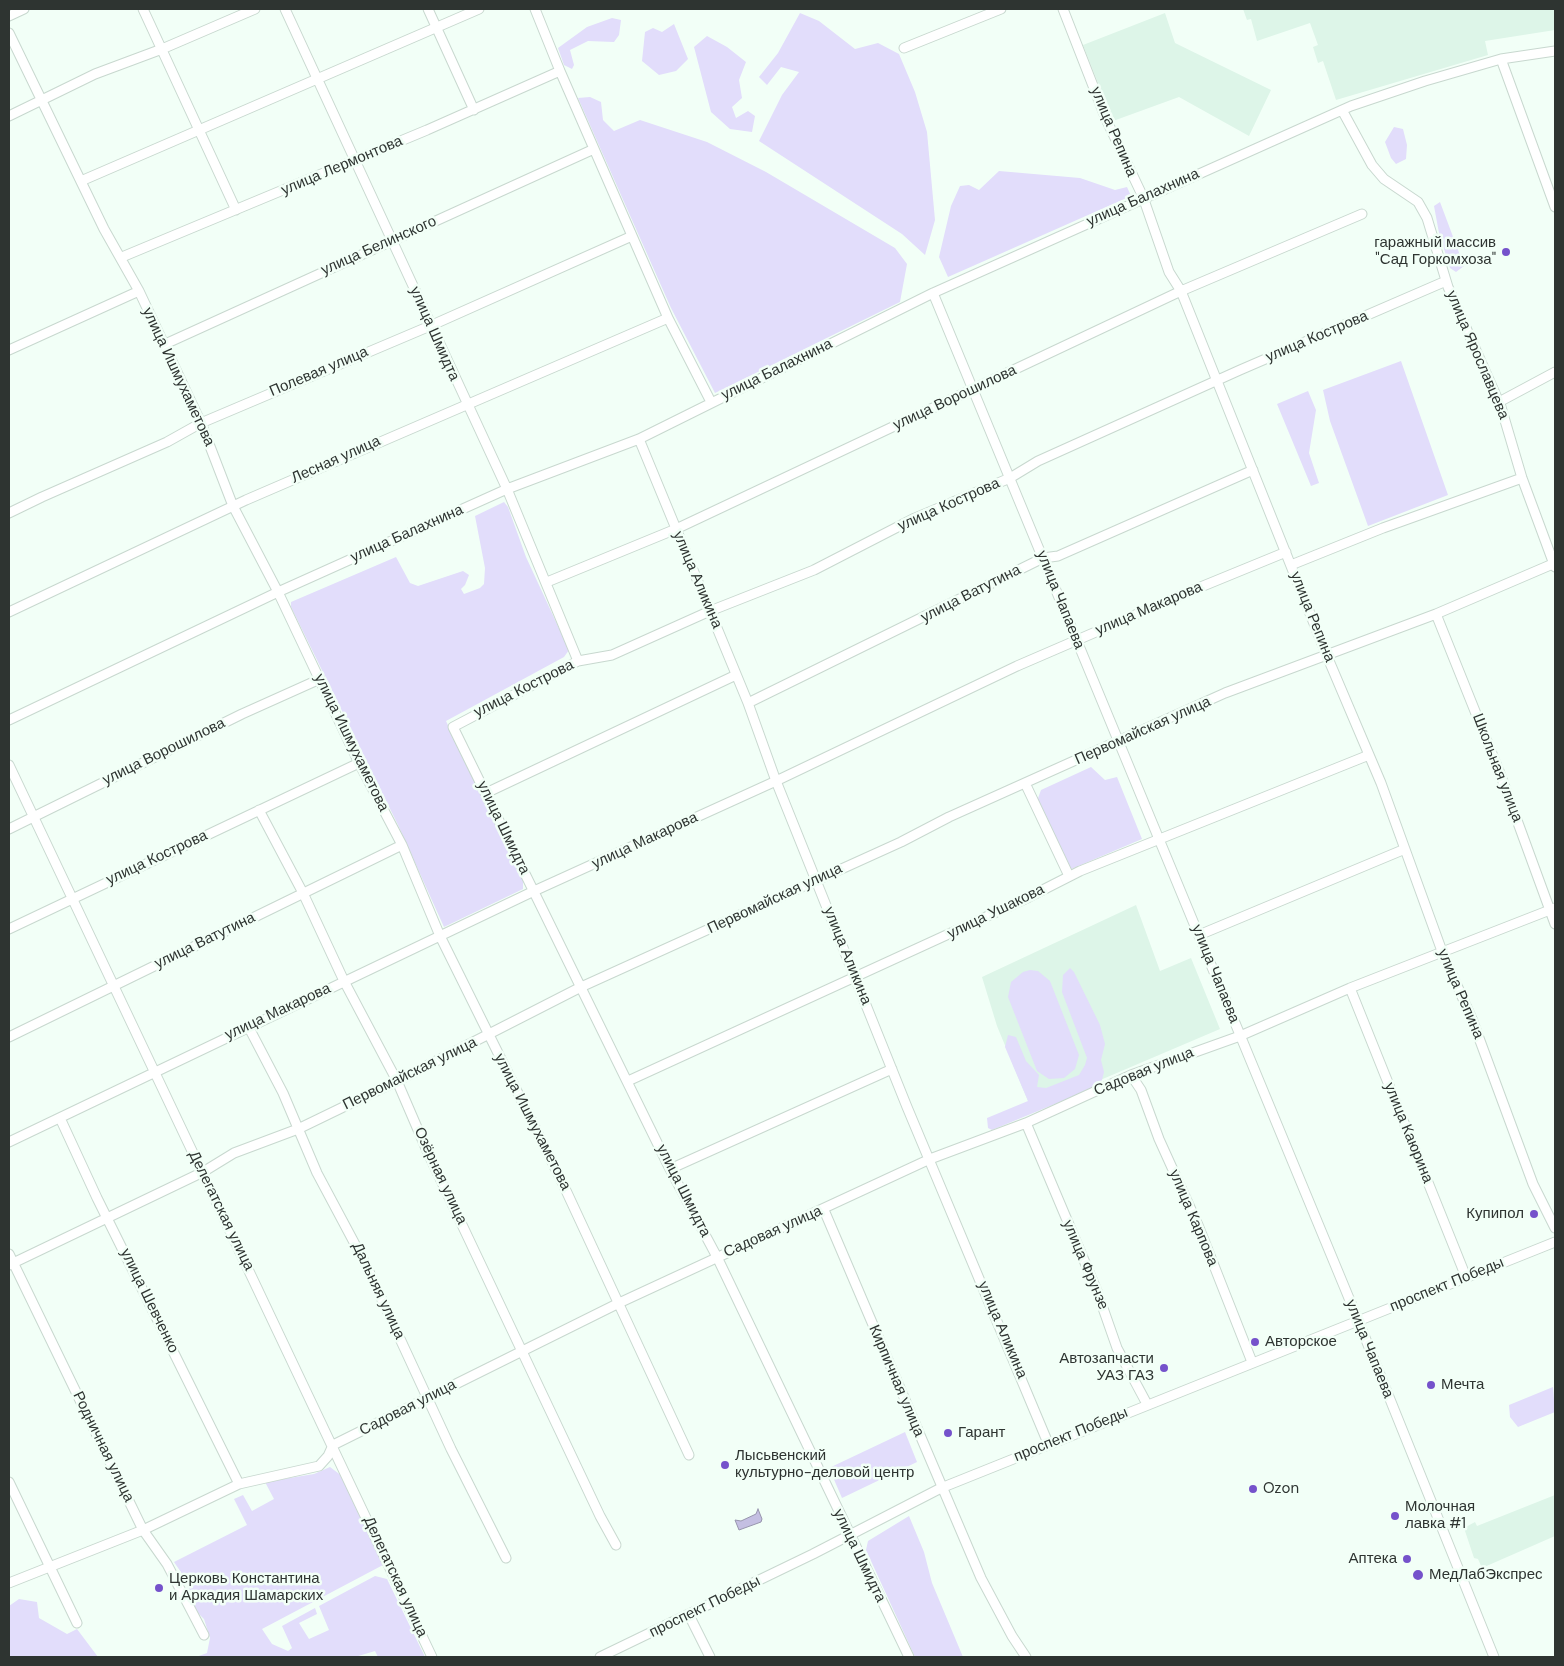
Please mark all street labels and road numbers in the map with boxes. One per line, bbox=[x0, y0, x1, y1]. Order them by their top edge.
street label: улица Репина bbox=[1086, 84, 1140, 180]
street label: улица Лермонтова bbox=[279, 132, 405, 200]
street label: улица Балахнина bbox=[1084, 165, 1202, 231]
street label: улица Белинского bbox=[319, 212, 439, 280]
street label: улица Шмидта bbox=[405, 284, 463, 384]
street label: улица Ярославцева bbox=[1442, 288, 1512, 422]
street label: улица Ишмухаметова bbox=[138, 305, 218, 449]
street label: улица Кострова bbox=[1263, 307, 1371, 367]
street label: улица Балахнина bbox=[719, 335, 835, 405]
street label: Полевая улица bbox=[267, 343, 371, 401]
street label: улица Ворошилова bbox=[890, 362, 1020, 434]
street label: Лесная улица bbox=[289, 432, 383, 488]
street label: улица Кострова bbox=[895, 475, 1003, 535]
street label: улица Балахнина bbox=[348, 501, 466, 567]
street label: улица Аликина bbox=[668, 529, 726, 631]
street label: улица Чапаева bbox=[1032, 548, 1088, 652]
street label: улица Ватутина bbox=[918, 561, 1024, 627]
street label: улица Репина bbox=[1286, 569, 1338, 665]
street label: улица Макарова bbox=[1093, 578, 1205, 640]
street label: улица Кострова bbox=[471, 656, 577, 722]
street label: улица Ишмухаметова bbox=[310, 671, 392, 815]
street label: Первомайская улица bbox=[1072, 693, 1214, 769]
street label: Школьная улица bbox=[1468, 711, 1526, 825]
street label: улица Ворошилова bbox=[100, 715, 228, 789]
street label: улица Шмидта bbox=[473, 778, 533, 878]
street label: улица Макарова bbox=[589, 809, 701, 873]
street label: улица Кострова bbox=[104, 827, 210, 889]
street label: Первомайская улица bbox=[705, 860, 845, 938]
street label: улица Ушакова bbox=[945, 881, 1047, 943]
street label: улица Аликина bbox=[819, 904, 875, 1008]
street label: улица Ватутина bbox=[152, 909, 258, 973]
street label: улица Чапаева bbox=[1187, 922, 1243, 1026]
street label: улица Репина bbox=[1433, 946, 1487, 1042]
street label: улица Макарова bbox=[222, 980, 334, 1044]
street label: Первомайская улица bbox=[340, 1034, 480, 1114]
street label: Садовая улица bbox=[1092, 1044, 1196, 1100]
street label: улица Ишмухаметова bbox=[490, 1051, 574, 1193]
street label: улица Каюрина bbox=[1380, 1080, 1436, 1186]
street label: Озёрная улица bbox=[410, 1125, 470, 1227]
street label: улица Шмидта bbox=[652, 1142, 714, 1240]
street label: Делегатская улица bbox=[184, 1148, 258, 1274]
street label: улица Карпова bbox=[1165, 1167, 1221, 1269]
street label: Садовая улица bbox=[721, 1202, 825, 1262]
street label: улица Фрунзе bbox=[1058, 1217, 1112, 1313]
street label: Дальняя улица bbox=[348, 1240, 408, 1342]
street label: улица Шевченко bbox=[116, 1246, 182, 1356]
street label: проспект Победы bbox=[1387, 1254, 1507, 1316]
street label: улица Аликина bbox=[973, 1279, 1031, 1381]
street label: улица Чапаева bbox=[1341, 1297, 1397, 1401]
street label: Кирпичная улица bbox=[864, 1322, 928, 1440]
street label: Садовая улица bbox=[357, 1376, 459, 1440]
street label: Родничная улица bbox=[68, 1389, 138, 1505]
street label: проспект Победы bbox=[1011, 1404, 1131, 1466]
street label: улица Шмидта bbox=[829, 1506, 889, 1606]
street label: Делегатская улица bbox=[359, 1514, 431, 1640]
street label: проспект Победы bbox=[646, 1572, 764, 1642]

